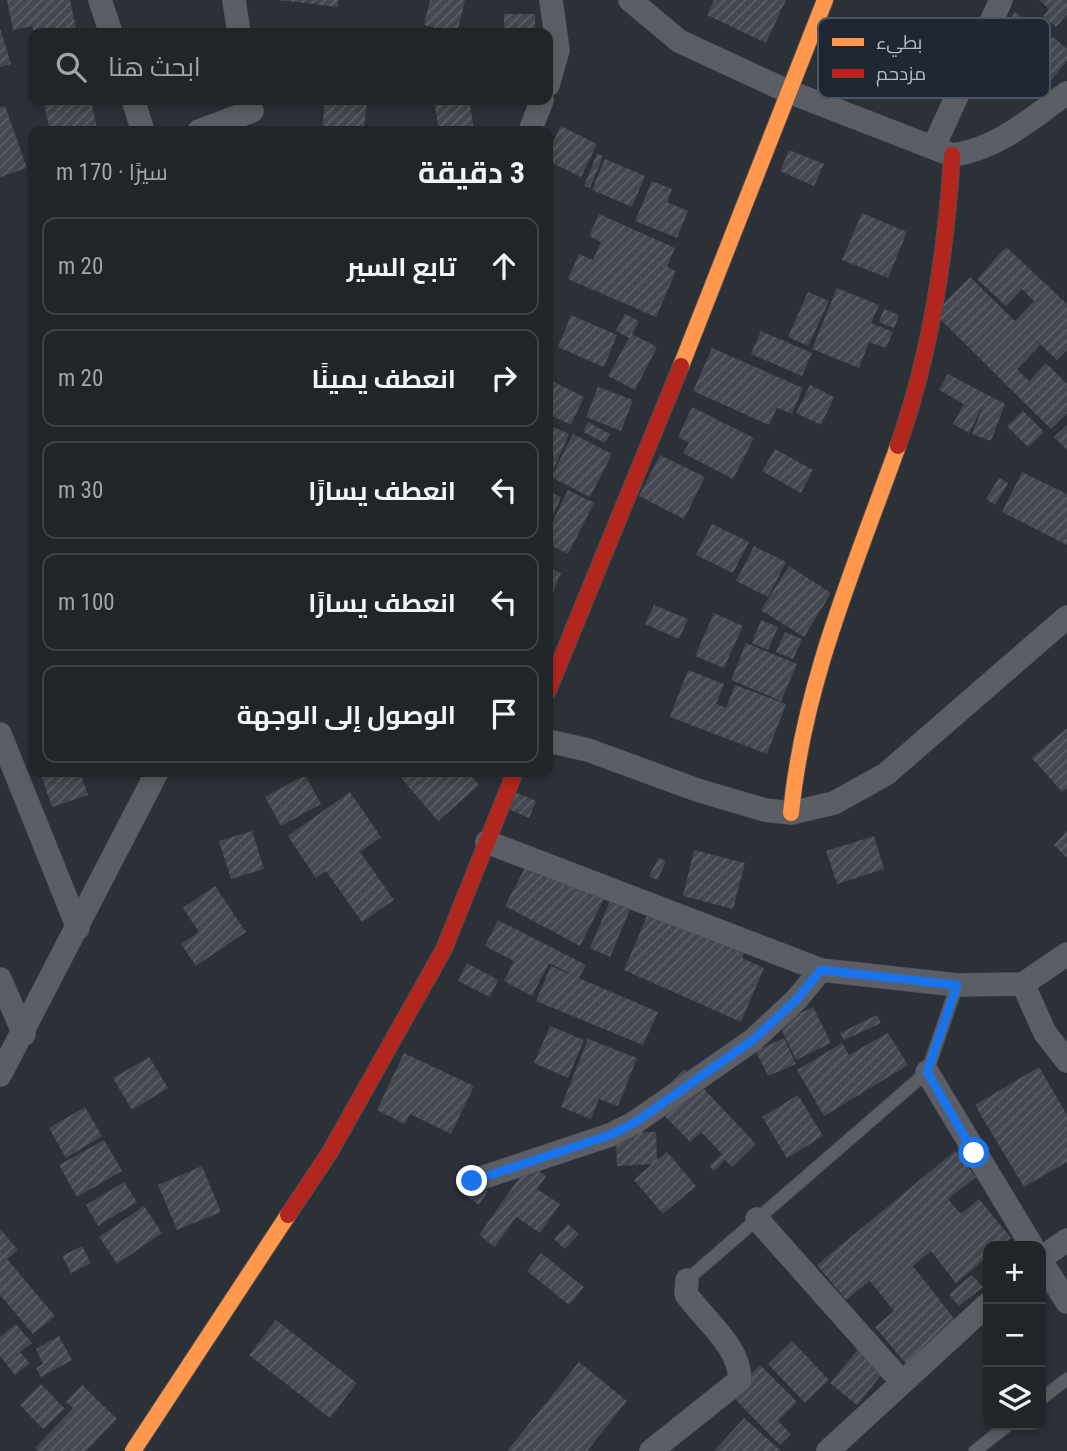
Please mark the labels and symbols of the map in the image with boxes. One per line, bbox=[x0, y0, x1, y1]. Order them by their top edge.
legend bbox=[818, 18, 1050, 98]
text: بطيء bbox=[876, 31, 922, 57]
text: مزدحم bbox=[876, 62, 926, 87]
route start bbox=[958, 1137, 989, 1168]
route end bbox=[456, 1165, 487, 1196]

